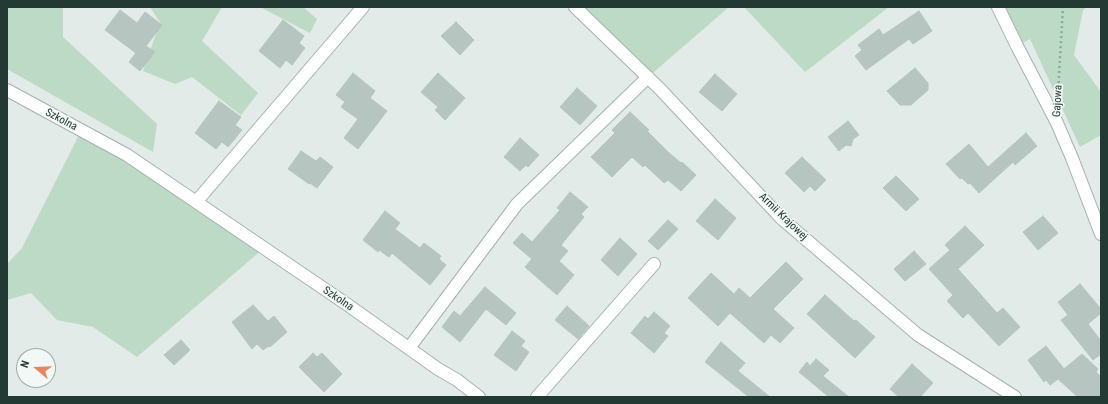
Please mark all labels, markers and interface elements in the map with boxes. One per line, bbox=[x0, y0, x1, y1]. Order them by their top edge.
street label: Gajowa bbox=[1051, 85, 1065, 117]
street label: Szkolna bbox=[43, 106, 79, 134]
street label: Armii Krajowej bbox=[756, 190, 810, 244]
street label: Szkolna bbox=[320, 284, 356, 314]
north arrow bbox=[16, 348, 56, 388]
text: N bbox=[18, 359, 32, 370]

